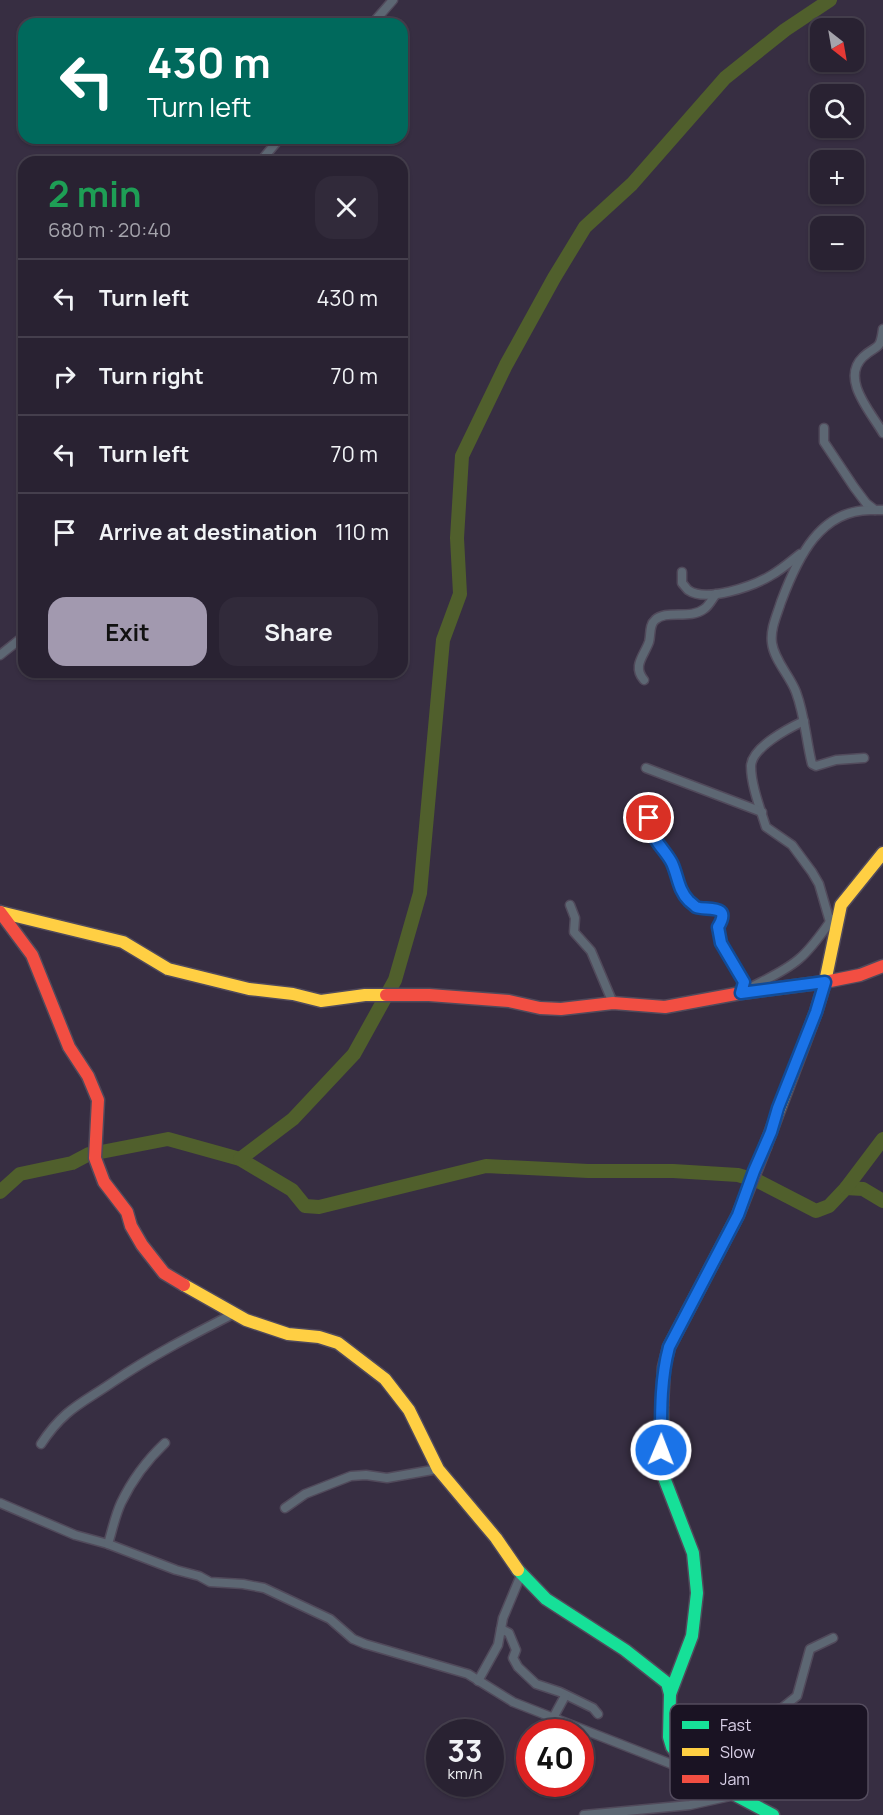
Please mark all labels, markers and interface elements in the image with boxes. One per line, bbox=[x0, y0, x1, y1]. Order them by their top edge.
north arrow bbox=[810, 18, 864, 72]
map controls bbox=[810, 18, 864, 270]
text: 430 m bbox=[147, 33, 271, 91]
icon: left bbox=[48, 42, 126, 120]
button: search bbox=[810, 84, 864, 138]
text: Turn left bbox=[147, 88, 251, 125]
button: + bbox=[810, 150, 864, 204]
text: 2 min bbox=[48, 169, 142, 218]
button: close bbox=[315, 176, 378, 239]
text: 680 m · 20:40 bbox=[48, 216, 171, 243]
button: − bbox=[810, 216, 864, 270]
icon: left bbox=[48, 282, 81, 315]
text: Turn left bbox=[99, 283, 189, 313]
text: 430 m bbox=[316, 283, 378, 313]
icon: right bbox=[48, 360, 81, 393]
text: Turn right bbox=[99, 361, 204, 391]
text: 70 m bbox=[330, 361, 378, 391]
icon: left bbox=[48, 438, 81, 471]
text: Turn left bbox=[99, 439, 189, 469]
text: 70 m bbox=[330, 439, 378, 469]
icon: arrive bbox=[48, 516, 81, 549]
text: Arrive at destination bbox=[99, 517, 317, 547]
text: 110 m bbox=[335, 517, 389, 547]
button: Exit bbox=[48, 597, 207, 666]
button: Share bbox=[219, 597, 378, 666]
pin bbox=[623, 792, 674, 843]
icon: arrive bbox=[632, 801, 665, 834]
position arrow bbox=[629, 1418, 693, 1482]
legend bbox=[670, 1704, 868, 1800]
text: Fast bbox=[720, 1714, 751, 1736]
speed limit sign: 40 bbox=[516, 1719, 594, 1797]
text: 33 bbox=[448, 1730, 482, 1771]
text: Slow bbox=[720, 1741, 755, 1763]
text: km/h bbox=[448, 1763, 482, 1784]
text: Jam bbox=[720, 1768, 750, 1790]

